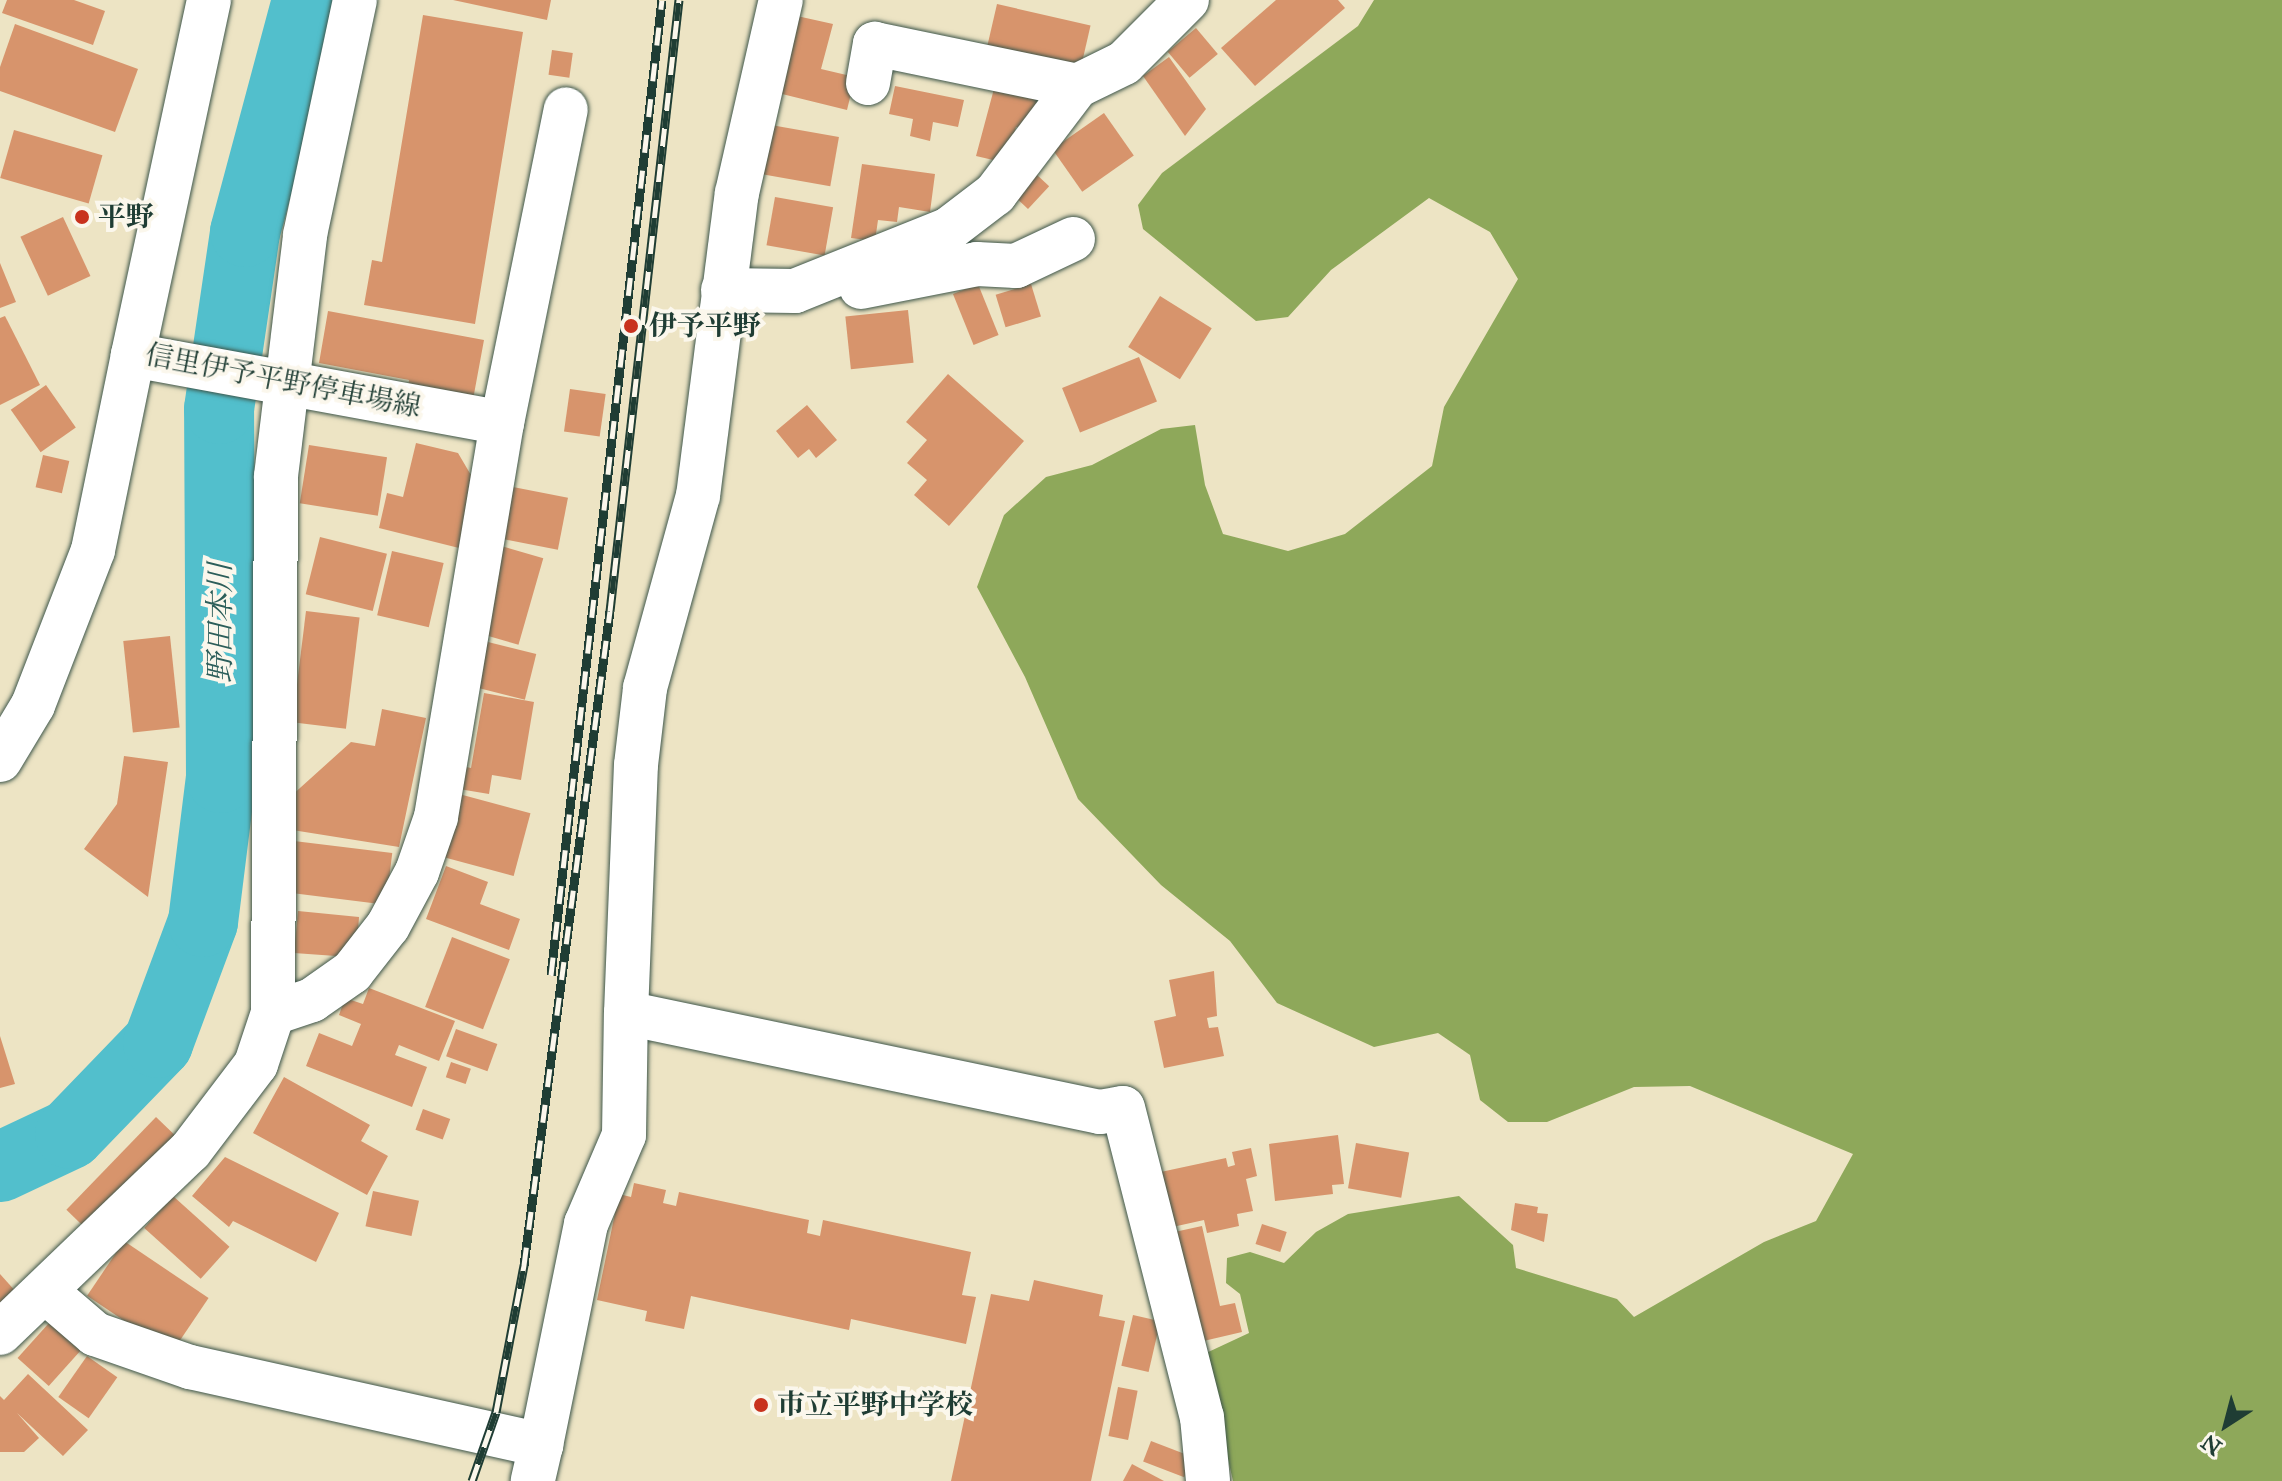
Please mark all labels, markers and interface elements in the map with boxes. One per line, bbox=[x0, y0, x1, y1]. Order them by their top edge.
place label: 平野 bbox=[98, 200, 154, 234]
marker: 平野 bbox=[73, 208, 91, 226]
place label: 伊予平野 bbox=[649, 309, 761, 343]
marker: 伊予平野 bbox=[620, 315, 642, 337]
street label: 信里伊予平野停車場線 bbox=[142, 338, 424, 424]
water label: 野田本川 bbox=[202, 563, 238, 683]
north arrow bbox=[2186, 1385, 2266, 1465]
place label: 市立平野中学校 bbox=[777, 1388, 973, 1422]
marker: 市立平野中学校 bbox=[752, 1396, 770, 1414]
text: N bbox=[2196, 1428, 2227, 1461]

